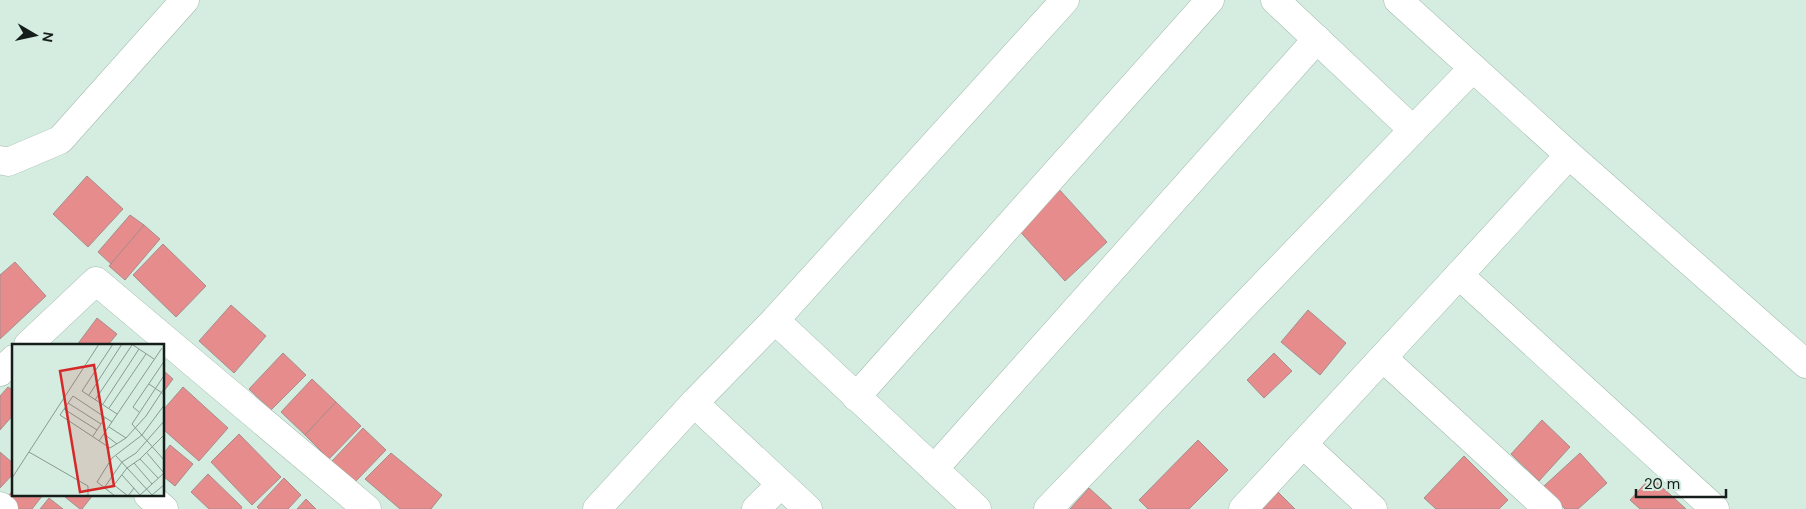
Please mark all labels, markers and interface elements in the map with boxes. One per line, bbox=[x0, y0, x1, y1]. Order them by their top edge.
north arrow bbox=[10, 10, 60, 60]
text: N bbox=[38, 31, 58, 43]
inset map bbox=[12, 344, 165, 496]
scale bar bbox=[1636, 466, 1726, 498]
text: 20 m bbox=[1644, 474, 1680, 494]

